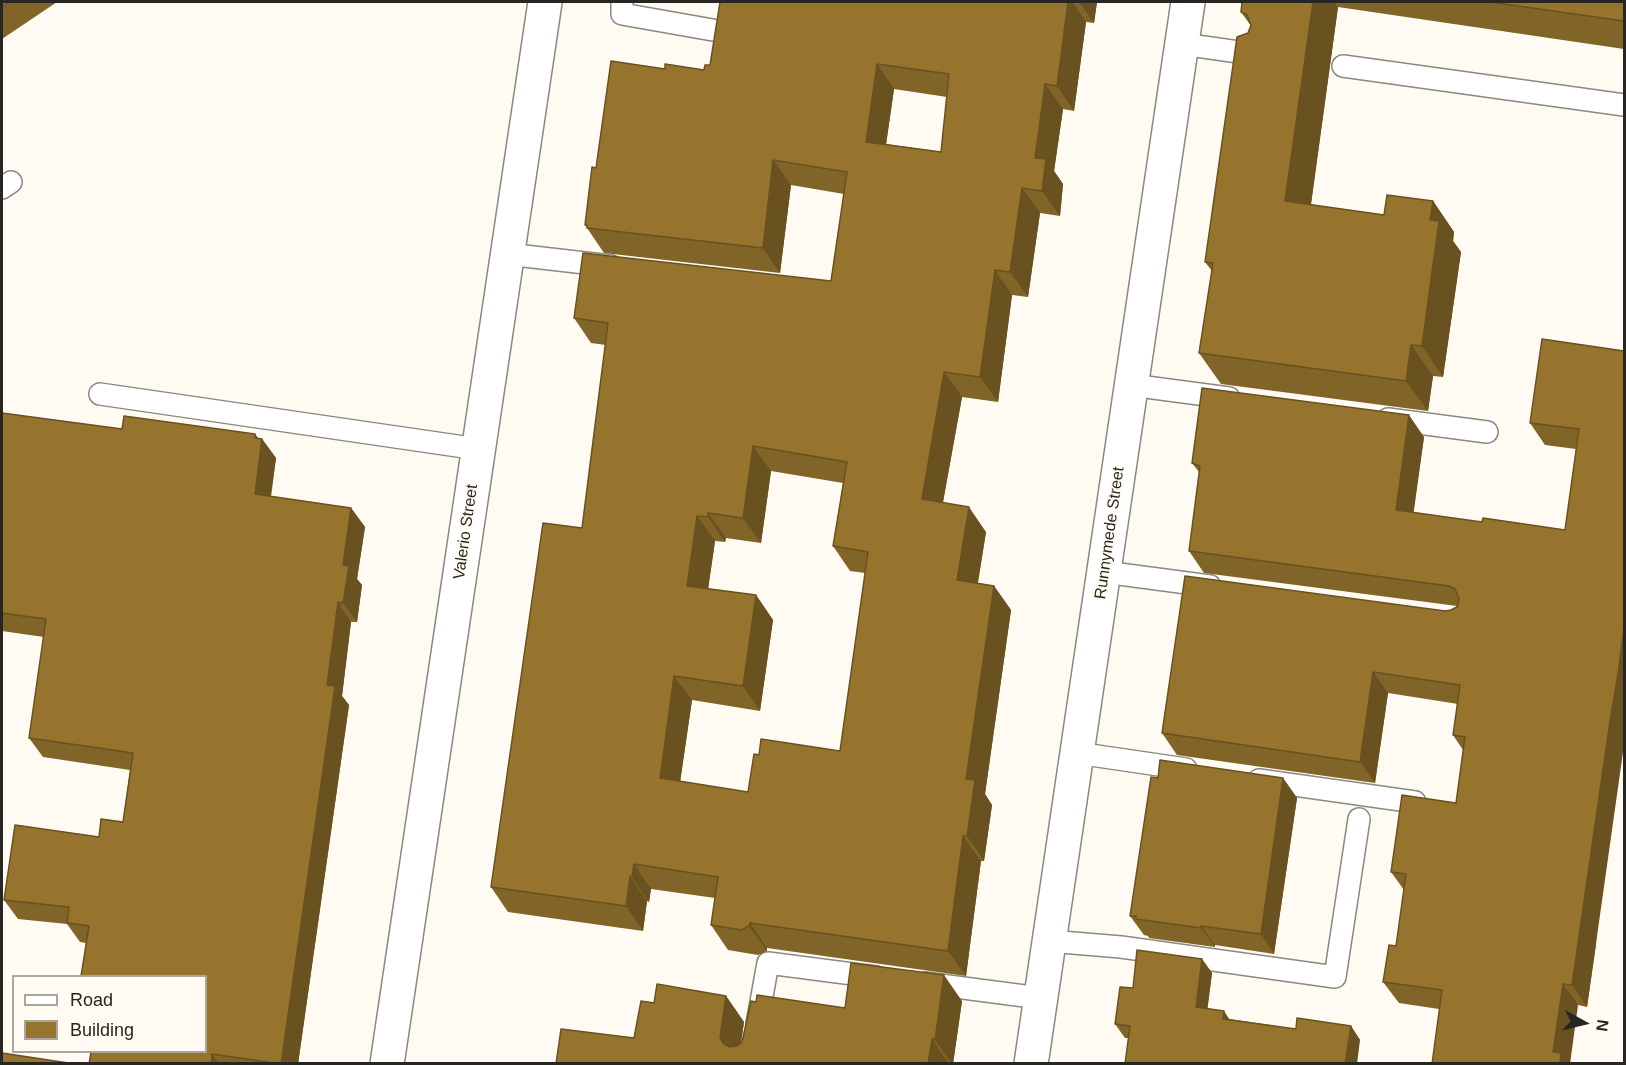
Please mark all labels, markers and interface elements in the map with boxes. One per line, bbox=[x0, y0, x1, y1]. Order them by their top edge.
street label: Runnymede Street bbox=[1091, 466, 1129, 600]
street label: Valerio Street bbox=[450, 483, 482, 581]
legend bbox=[12, 975, 207, 1053]
text: Road bbox=[70, 990, 113, 1010]
north arrow bbox=[1554, 993, 1614, 1053]
text: N bbox=[1593, 1019, 1612, 1032]
text: Building bbox=[70, 1020, 134, 1040]

